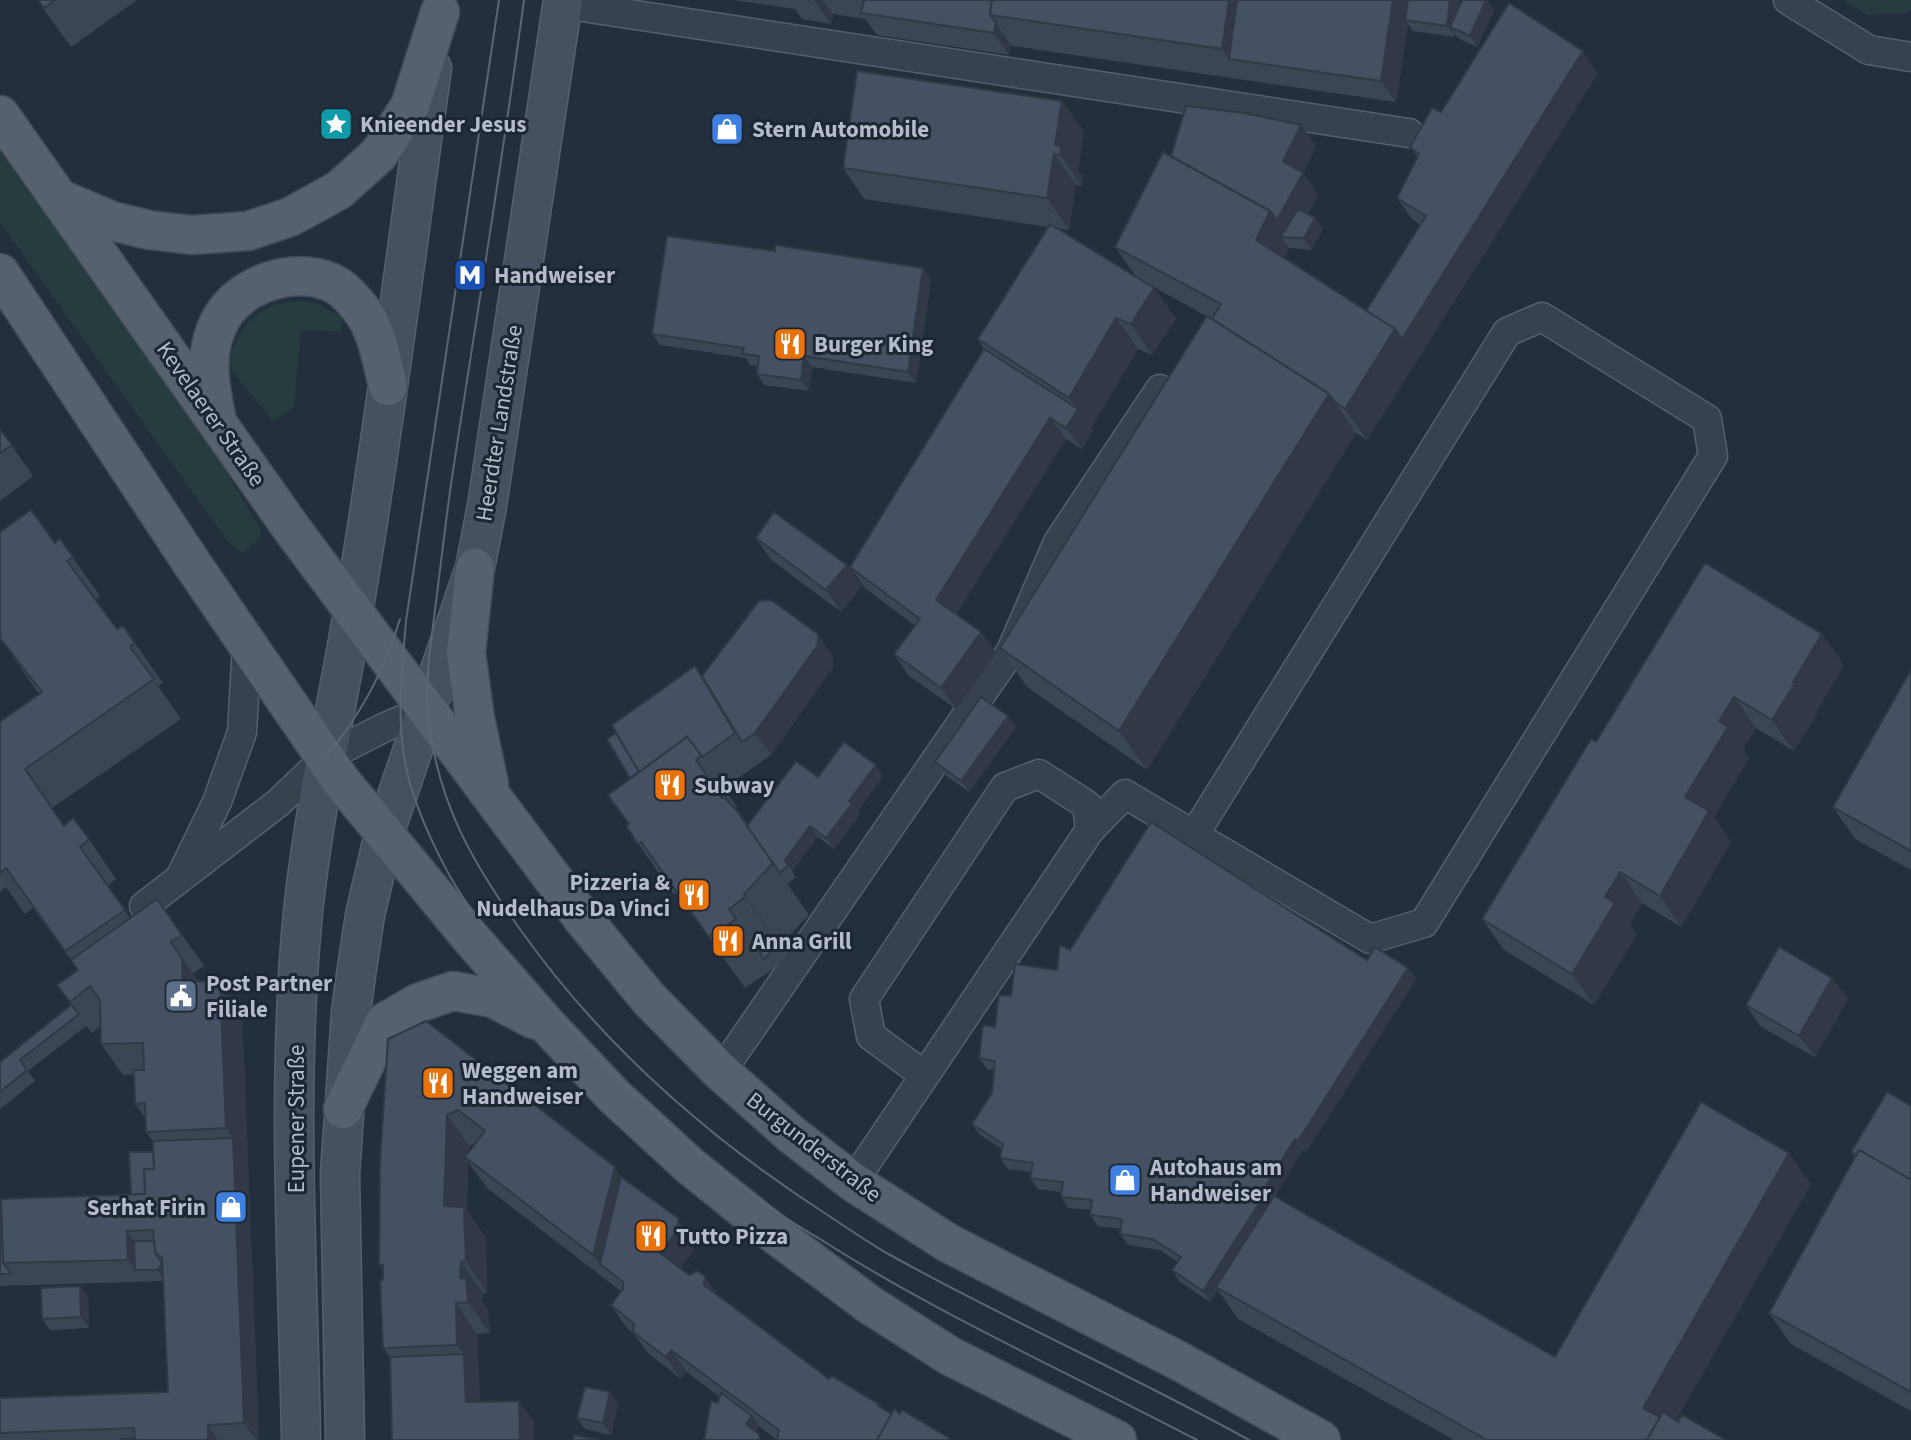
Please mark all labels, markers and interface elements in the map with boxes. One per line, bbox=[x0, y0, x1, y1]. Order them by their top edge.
place icon: Knieender Jesus bbox=[317, 105, 355, 143]
place label: Knieender Jesus bbox=[360, 108, 527, 141]
shop icon: Stern Automobile bbox=[708, 110, 746, 148]
place label: Stern Automobile bbox=[752, 113, 929, 146]
metro station icon: Handweiser bbox=[451, 256, 489, 294]
place label: Handweiser bbox=[494, 259, 616, 292]
street label: Heerdter Landstraße bbox=[467, 322, 531, 524]
restaurant icon: Burger King bbox=[771, 325, 809, 363]
place label: Burger King bbox=[814, 328, 933, 361]
street label: Kevelaerer Straße bbox=[149, 335, 273, 493]
restaurant icon: Subway bbox=[651, 766, 689, 804]
place label: Subway bbox=[694, 769, 775, 802]
place label: Pizzeria & Nudelhaus Da Vinci bbox=[476, 866, 670, 925]
restaurant icon: Pizzeria & Nudelhaus Da Vinci bbox=[675, 876, 713, 914]
restaurant icon: Anna Grill bbox=[709, 922, 747, 960]
place label: Anna Grill bbox=[751, 925, 852, 958]
place label: Post Partner Filiale bbox=[206, 967, 333, 1026]
public building icon: Post Partner Filiale bbox=[162, 977, 200, 1015]
street label: Eupener Straße bbox=[280, 1045, 313, 1193]
place label: Weggen am Handweiser bbox=[462, 1054, 584, 1113]
restaurant icon: Weggen am Handweiser bbox=[419, 1064, 457, 1102]
street label: Burgunderstraße bbox=[740, 1084, 888, 1210]
place label: Autohaus am Handweiser bbox=[1149, 1151, 1282, 1210]
shop icon: Autohaus am Handweiser bbox=[1106, 1161, 1144, 1199]
shop icon: Serhat Firin bbox=[212, 1188, 250, 1226]
place label: Serhat Firin bbox=[87, 1191, 206, 1224]
restaurant icon: Tutto Pizza bbox=[632, 1217, 670, 1255]
place label: Tutto Pizza bbox=[676, 1220, 788, 1253]

